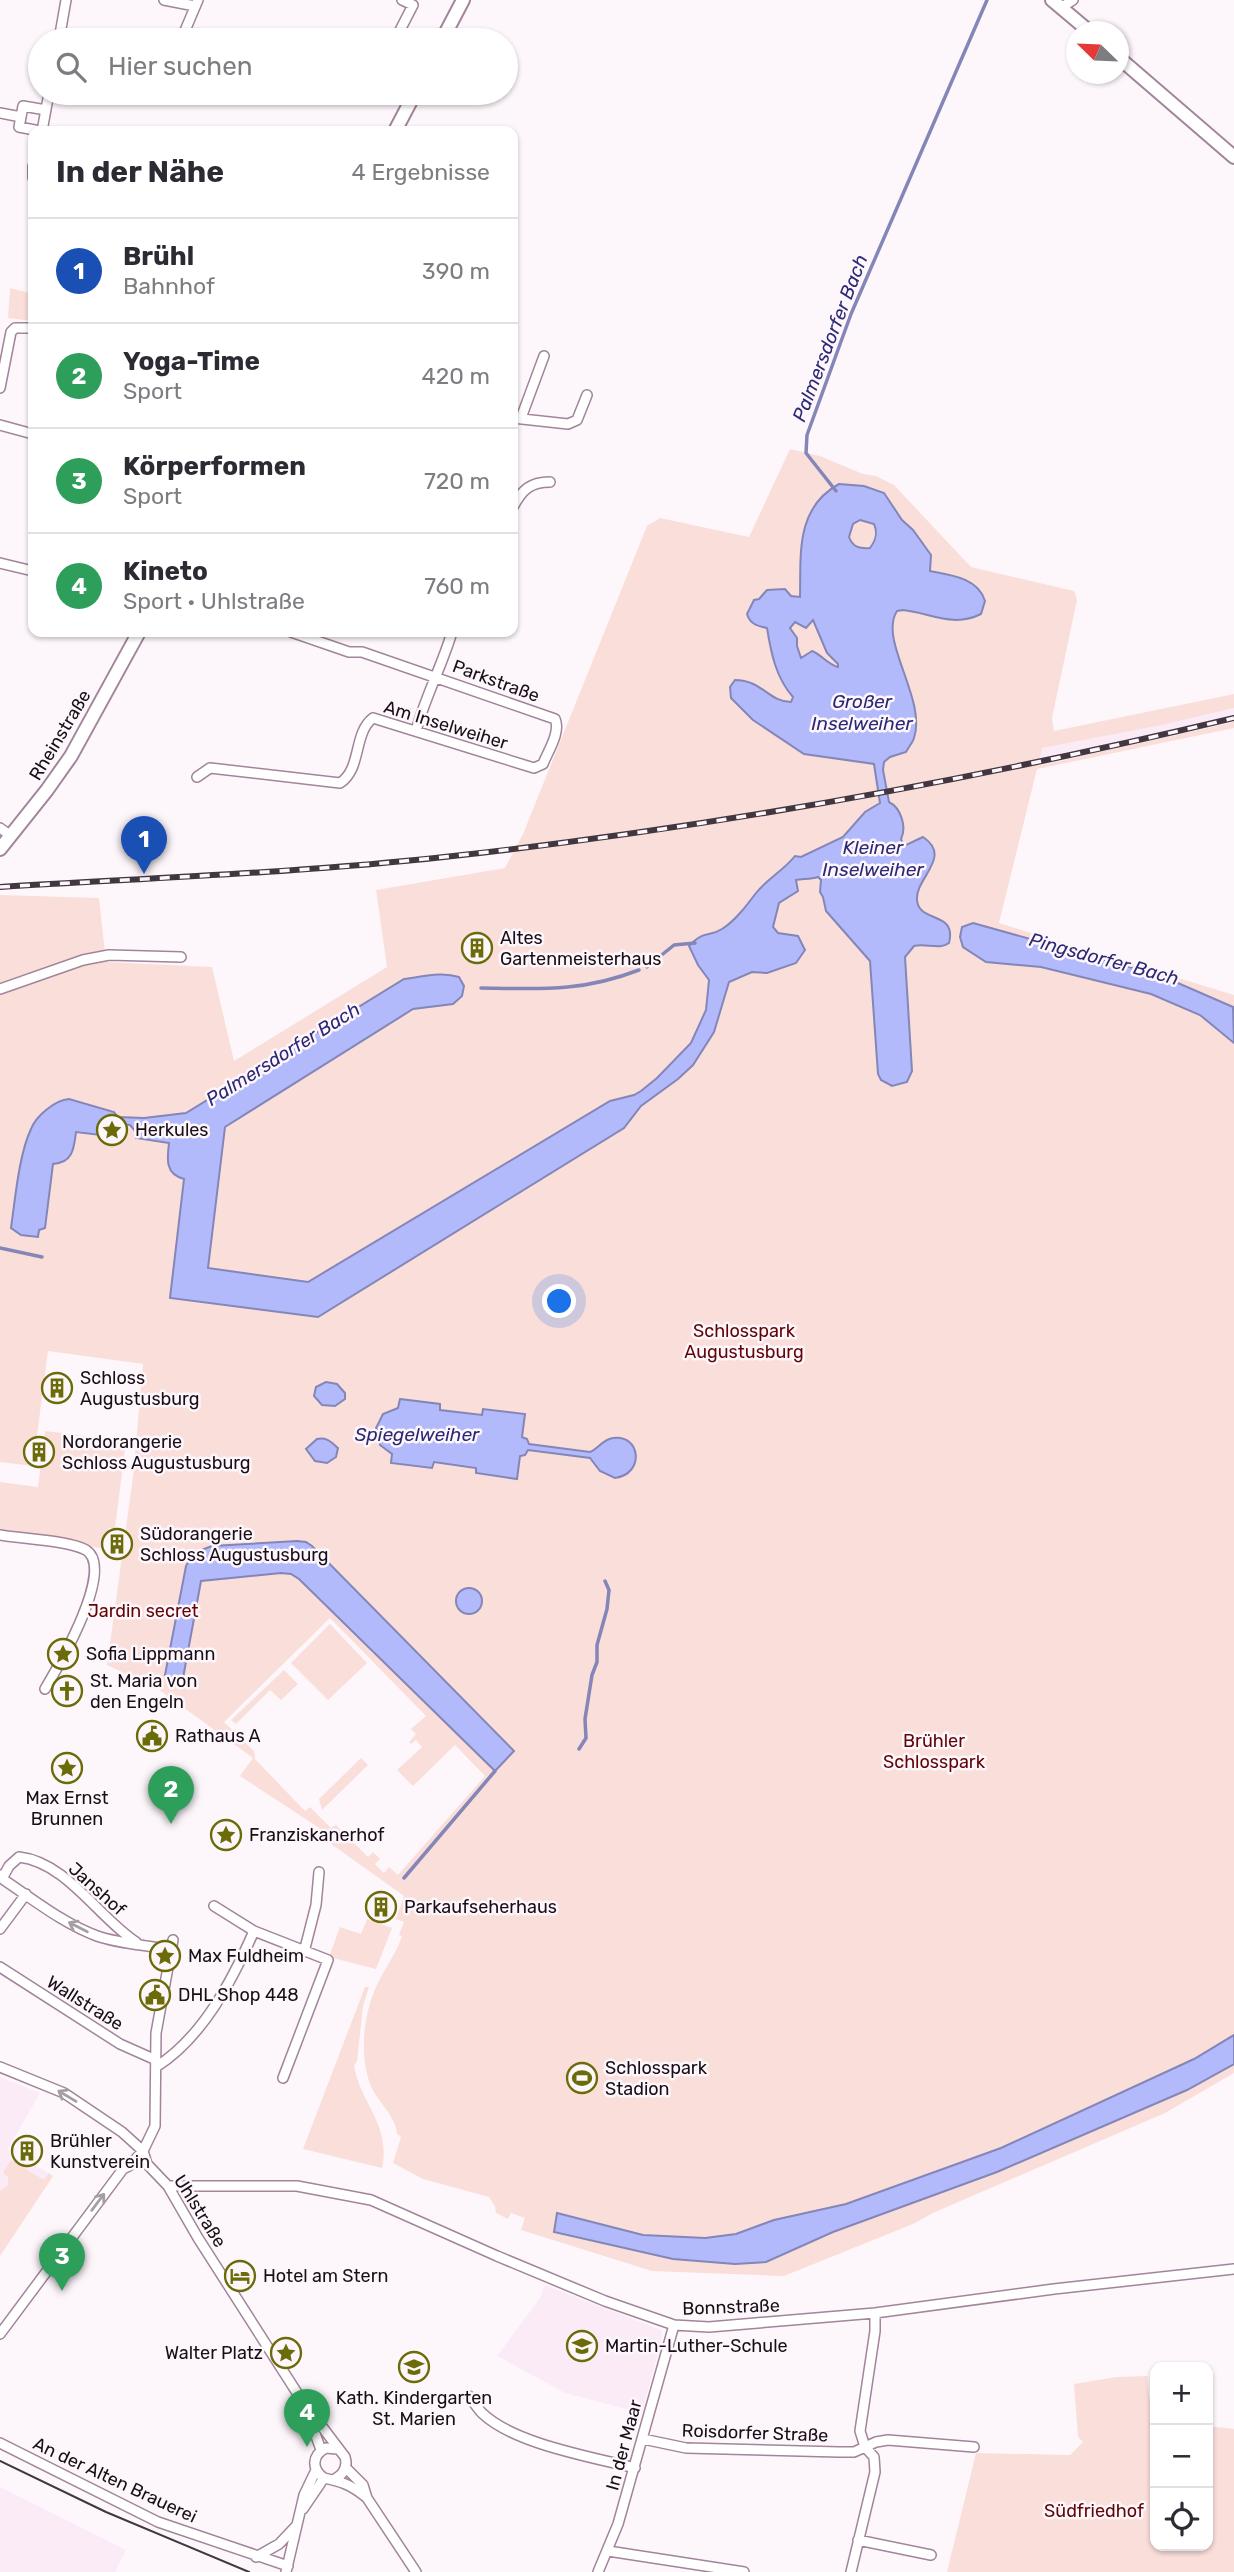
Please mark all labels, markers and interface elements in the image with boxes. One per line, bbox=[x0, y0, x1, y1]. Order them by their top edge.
north arrow bbox=[1066, 21, 1129, 84]
search box bbox=[28, 28, 518, 105]
icon: search bbox=[52, 48, 90, 86]
text: Hier suchen bbox=[108, 51, 253, 82]
text: In der Nähe bbox=[56, 154, 224, 190]
text: 4 Ergebnisse bbox=[352, 158, 490, 186]
text: Brühl bbox=[123, 241, 194, 272]
water label: Palmersdorfer Bach bbox=[788, 251, 872, 425]
text: 1 bbox=[73, 257, 85, 285]
text: 390 m bbox=[422, 257, 490, 285]
text: Bahnhof bbox=[123, 272, 215, 300]
text: Yoga-Time bbox=[123, 346, 260, 377]
text: 2 bbox=[72, 362, 86, 390]
text: 420 m bbox=[422, 362, 490, 390]
text: Sport bbox=[123, 377, 182, 405]
text: Körperformen bbox=[123, 451, 306, 482]
text: 3 bbox=[71, 467, 87, 495]
text: 720 m bbox=[424, 467, 490, 495]
text: Sport bbox=[123, 482, 182, 510]
text: Kineto bbox=[123, 556, 208, 587]
text: 4 bbox=[71, 572, 87, 600]
text: 760 m bbox=[424, 572, 490, 600]
text: Sport · Uhlstraße bbox=[123, 587, 305, 615]
street label: Parkstraße bbox=[450, 655, 542, 707]
street label: Rheinstraße bbox=[24, 686, 96, 784]
water label: Großer Inselweiher bbox=[811, 690, 913, 735]
street label: Am Inselweiher bbox=[381, 696, 511, 754]
pin: 1 bbox=[121, 816, 167, 874]
water label: Kleiner Inselweiher bbox=[822, 836, 924, 881]
place label: Altes Gartenmeisterhaus bbox=[500, 927, 662, 970]
water label: Pingsdorfer Bach bbox=[1027, 928, 1181, 990]
building icon: Altes Gartenmeisterhaus bbox=[460, 931, 494, 965]
water label: Palmersdorfer Bach bbox=[202, 997, 364, 1111]
place icon: Herkules bbox=[95, 1113, 129, 1147]
place label: Herkules bbox=[135, 1119, 209, 1141]
your location bbox=[542, 1284, 576, 1318]
park label: Schlosspark Augustusburg bbox=[684, 1320, 804, 1363]
place label: Schloss Augustusburg bbox=[80, 1367, 200, 1410]
building icon: Schloss Augustusburg bbox=[40, 1371, 74, 1405]
water label: Spiegelweiher bbox=[355, 1423, 480, 1446]
place label: Nordorangerie Schloss Augustusburg bbox=[62, 1431, 251, 1474]
building icon: Nordorangerie Schloss Augustusburg bbox=[22, 1435, 56, 1469]
place label: Südorangerie Schloss Augustusburg bbox=[140, 1523, 329, 1566]
building icon: Südorangerie Schloss Augustusburg bbox=[100, 1527, 134, 1561]
park label: Jardin secret bbox=[87, 1600, 199, 1622]
place icon: Sofia Lippmann bbox=[46, 1637, 80, 1671]
place label: Sofia Lippmann bbox=[86, 1643, 215, 1665]
place label: St. Maria von den Engeln bbox=[90, 1670, 197, 1713]
church icon: St. Maria von den Engeln bbox=[50, 1674, 84, 1708]
public building icon: Rathaus A bbox=[135, 1719, 169, 1753]
place label: Rathaus A bbox=[175, 1725, 261, 1747]
park label: Brühler Schlosspark bbox=[883, 1730, 986, 1773]
place icon: Max Ernst Brunnen bbox=[50, 1751, 84, 1785]
pin: 2 bbox=[148, 1766, 194, 1824]
place label: Max Ernst Brunnen bbox=[25, 1787, 109, 1830]
place icon: Franziskanerhof bbox=[209, 1818, 243, 1852]
place label: Franziskanerhof bbox=[249, 1824, 385, 1846]
street label: Janshof bbox=[64, 1858, 130, 1920]
building icon: Parkaufseherhaus bbox=[364, 1890, 398, 1924]
place label: Parkaufseherhaus bbox=[404, 1896, 557, 1918]
one-way arrow bbox=[69, 1920, 89, 1934]
place icon: Max Fuldheim bbox=[148, 1939, 182, 1973]
place label: Max Fuldheim bbox=[188, 1945, 304, 1967]
street label: Wallstraße bbox=[43, 1971, 127, 2035]
public building icon: DHL Shop 448 bbox=[138, 1978, 172, 2012]
place label: DHL Shop 448 bbox=[178, 1984, 299, 2006]
place label: Schlosspark Stadion bbox=[605, 2057, 708, 2100]
sports icon: Schlosspark Stadion bbox=[565, 2061, 599, 2095]
one-way arrow bbox=[57, 2088, 77, 2102]
place label: Brühler Kunstverein bbox=[50, 2130, 150, 2173]
building icon: Brühler Kunstverein bbox=[10, 2134, 44, 2168]
street label: Uhlstraße bbox=[169, 2171, 231, 2251]
one-way arrow bbox=[90, 2193, 105, 2212]
pin: 3 bbox=[39, 2233, 85, 2291]
hotel icon: Hotel am Stern bbox=[223, 2259, 257, 2293]
place label: Hotel am Stern bbox=[263, 2265, 388, 2287]
street label: Bonnstraße bbox=[682, 2294, 780, 2320]
school or university icon: Martin-Luther-Schule bbox=[565, 2329, 599, 2363]
place label: Martin-Luther-Schule bbox=[605, 2335, 788, 2357]
place icon: Walter Platz bbox=[269, 2336, 303, 2370]
place label: Walter Platz bbox=[165, 2342, 263, 2364]
school or university icon: Kath. Kindergarten St. Marien bbox=[397, 2350, 431, 2384]
map controls bbox=[1150, 2362, 1213, 2551]
button: + bbox=[1150, 2362, 1213, 2425]
place label: Kath. Kindergarten St. Marien bbox=[336, 2387, 492, 2430]
pin: 4 bbox=[284, 2389, 330, 2447]
street label: In der Maar bbox=[601, 2397, 647, 2493]
street label: Roisdorfer Straße bbox=[681, 2419, 829, 2447]
button: − bbox=[1150, 2425, 1213, 2488]
street label: An der Alten Brauerei bbox=[30, 2432, 200, 2528]
button: locate bbox=[1150, 2488, 1213, 2551]
park label: Südfriedhof bbox=[1044, 2500, 1144, 2522]

